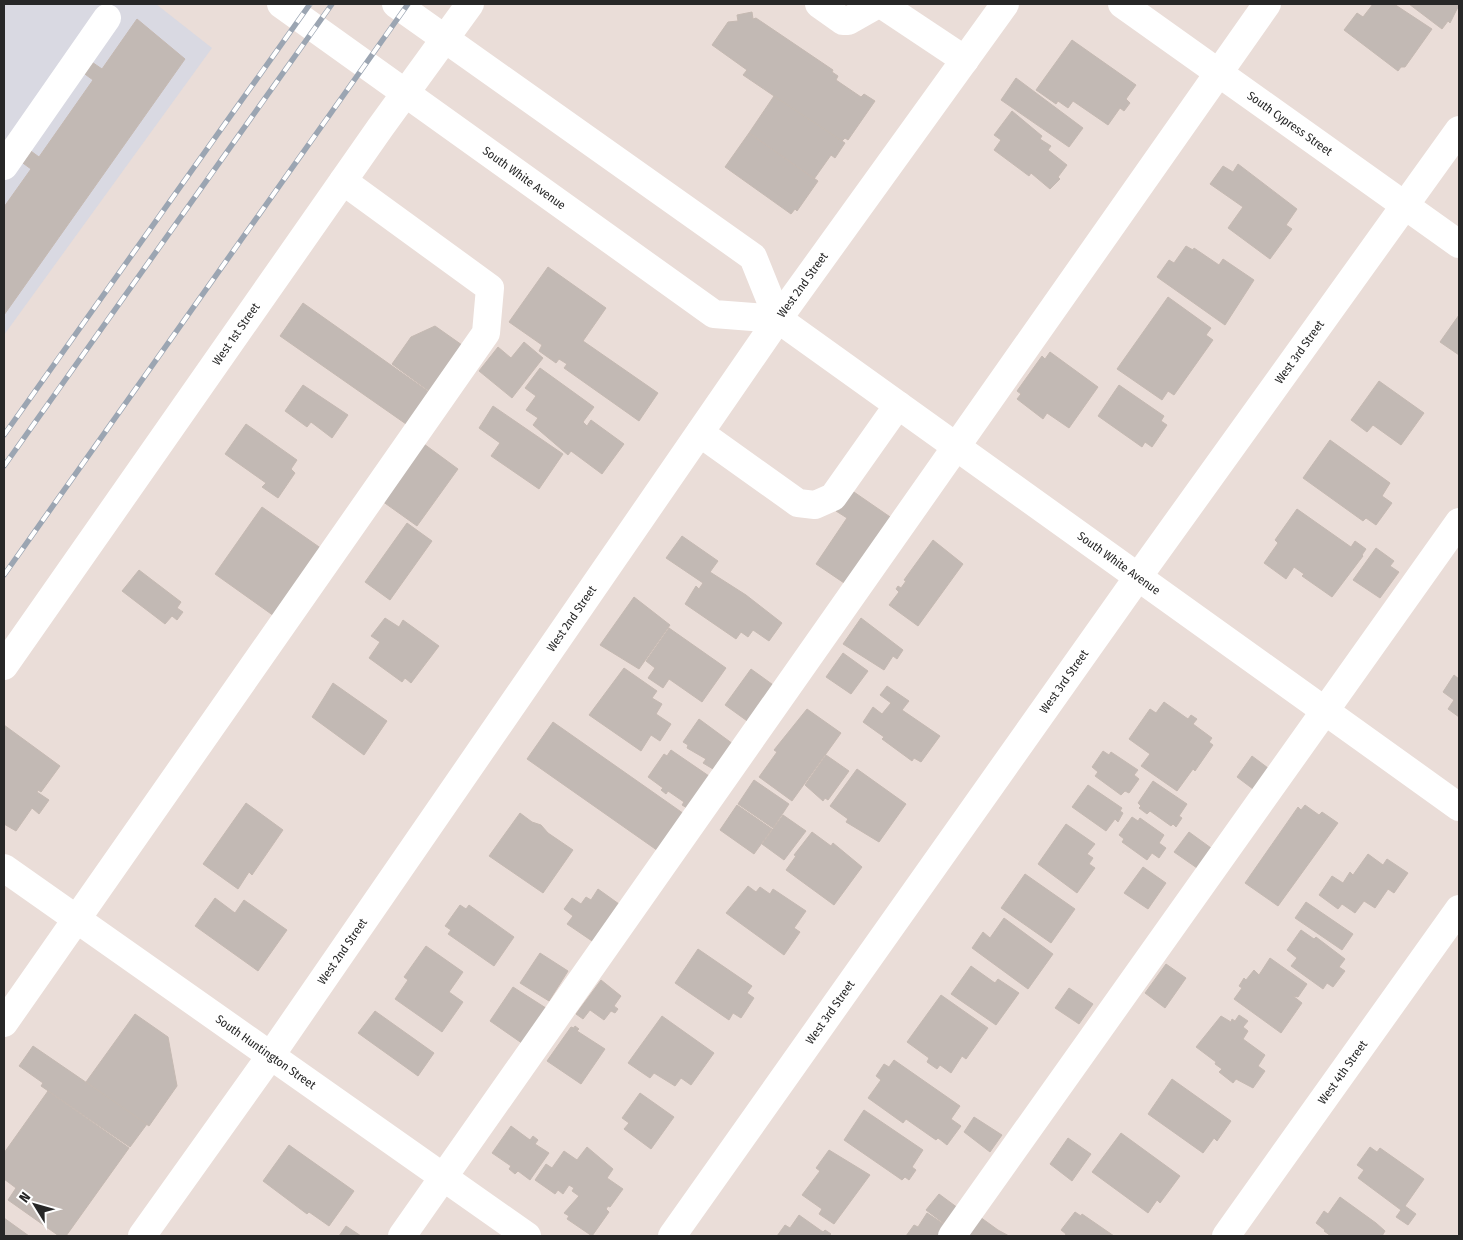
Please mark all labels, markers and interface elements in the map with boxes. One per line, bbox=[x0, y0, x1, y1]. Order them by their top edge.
street label: South Cypress Street bbox=[1245, 88, 1335, 159]
street label: South White Avenue bbox=[480, 144, 568, 212]
street label: West 2nd Street bbox=[774, 249, 831, 320]
street label: West 1st Street bbox=[209, 300, 263, 368]
street label: West 3rd Street bbox=[1272, 318, 1327, 387]
street label: South White Avenue bbox=[1075, 529, 1163, 598]
street label: West 2nd Street bbox=[544, 583, 599, 654]
street label: West 3rd Street bbox=[1037, 647, 1091, 716]
street label: West 2nd Street bbox=[315, 916, 370, 987]
street label: West 3rd Street bbox=[803, 978, 858, 1047]
street label: South Huntington Street bbox=[213, 1012, 319, 1092]
street label: West 4th Street bbox=[1315, 1038, 1370, 1107]
north arrow bbox=[10, 1180, 60, 1230]
text: N bbox=[16, 1189, 34, 1206]

